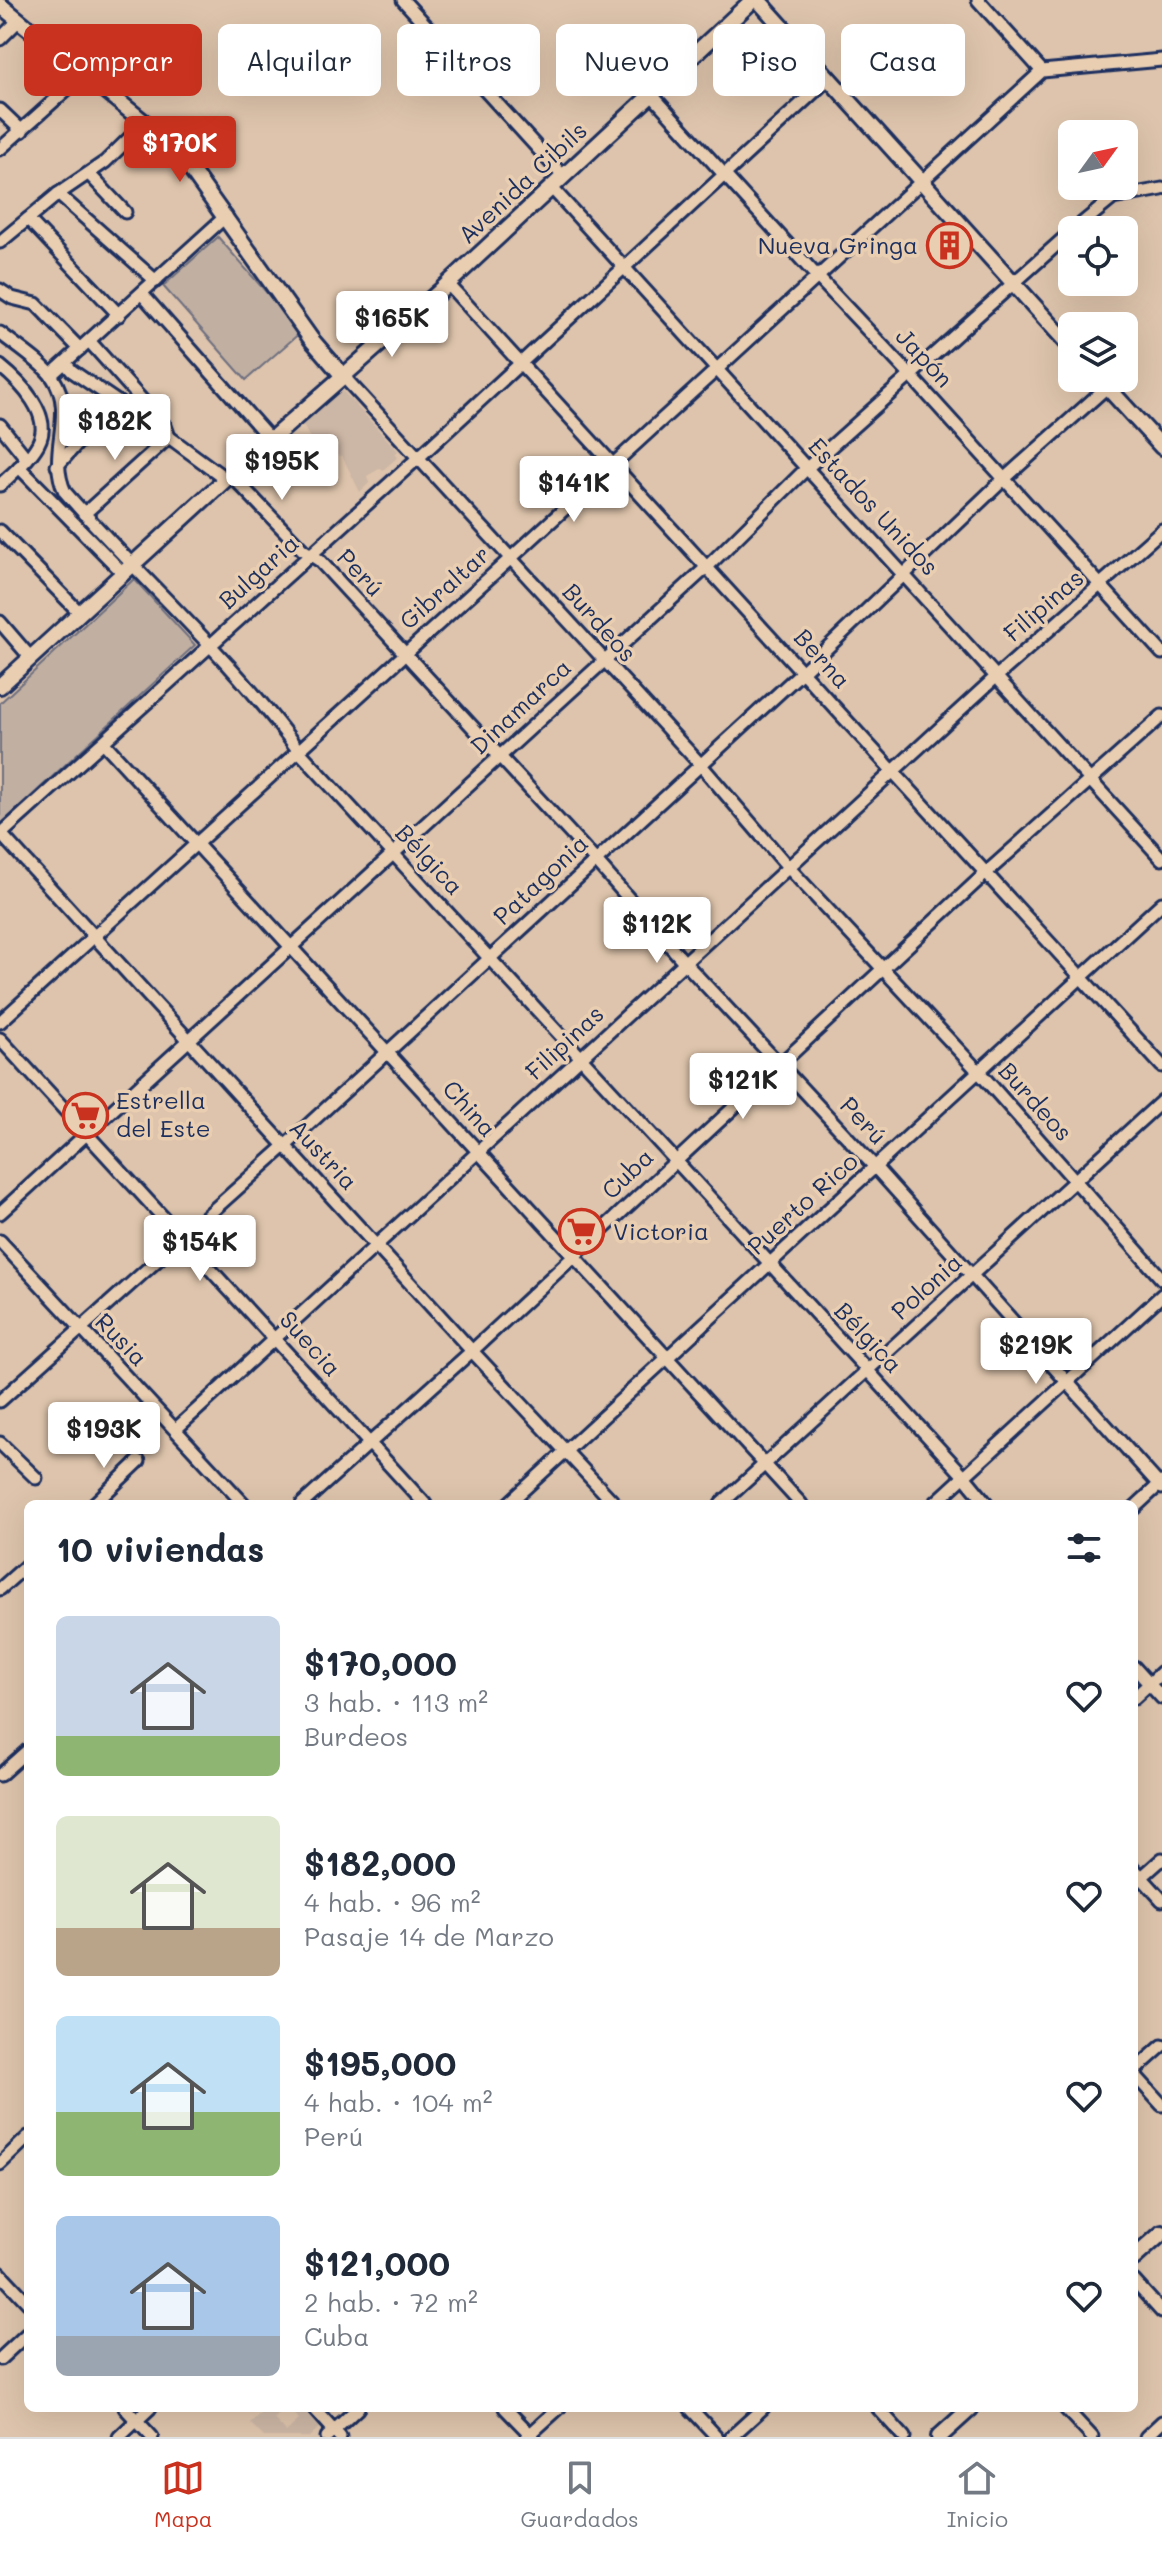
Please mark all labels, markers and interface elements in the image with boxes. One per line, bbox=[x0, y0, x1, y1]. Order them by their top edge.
chip: Comprar bbox=[24, 24, 202, 96]
chip: Alquilar bbox=[218, 24, 381, 96]
chip: Filtros bbox=[397, 24, 540, 96]
chip: Nuevo bbox=[556, 24, 697, 96]
chip: Piso bbox=[713, 24, 825, 96]
chip: Casa bbox=[841, 24, 965, 96]
street label: Avenida Cibils bbox=[451, 114, 593, 250]
pin: $170K bbox=[124, 116, 236, 184]
north arrow bbox=[1058, 120, 1138, 200]
map controls bbox=[1058, 120, 1138, 392]
text: $170K bbox=[142, 125, 218, 159]
button: locate bbox=[1058, 216, 1138, 296]
building icon: Nueva Gringa bbox=[925, 222, 973, 270]
place label: Nueva Gringa bbox=[758, 229, 918, 260]
pin: $165K bbox=[336, 291, 448, 359]
text: $165K bbox=[354, 300, 430, 334]
button: layers bbox=[1058, 312, 1138, 392]
street label: Japón bbox=[890, 321, 960, 393]
pin: $182K bbox=[59, 394, 171, 462]
text: $182K bbox=[77, 403, 153, 437]
street label: Estados Unidos bbox=[802, 431, 946, 581]
pin: $195K bbox=[226, 434, 338, 502]
text: $195K bbox=[244, 443, 320, 477]
pin: $141K bbox=[518, 456, 630, 524]
text: $141K bbox=[538, 465, 610, 499]
street label: Bulgaria bbox=[211, 527, 305, 615]
street label: Gibraltar bbox=[392, 538, 496, 636]
street label: Perú bbox=[331, 541, 391, 603]
street label: Filipinas bbox=[997, 562, 1089, 648]
street label: Burdeos bbox=[556, 576, 644, 668]
street label: Berna bbox=[788, 622, 858, 694]
street label: Dinamarca bbox=[463, 651, 577, 761]
street label: Bélgica bbox=[389, 817, 471, 901]
street label: Patagonia bbox=[486, 827, 594, 931]
pin: $112K bbox=[601, 897, 713, 965]
text: $112K bbox=[622, 906, 692, 940]
street label: Filipinas bbox=[518, 998, 610, 1086]
pin: $121K bbox=[687, 1053, 799, 1121]
street label: Burdeos bbox=[992, 1055, 1080, 1147]
text: $121K bbox=[708, 1062, 778, 1096]
street label: China bbox=[436, 1073, 504, 1143]
place label: Estrella del Este bbox=[116, 1084, 211, 1143]
street label: Perú bbox=[834, 1089, 894, 1151]
supermarket icon: Estrella del Este bbox=[61, 1091, 109, 1139]
street label: Austria bbox=[283, 1112, 365, 1196]
street label: Cuba bbox=[594, 1141, 659, 1205]
street label: Puerto Rico bbox=[740, 1145, 864, 1261]
supermarket icon: Victoria bbox=[558, 1208, 606, 1256]
pin: $154K bbox=[144, 1215, 256, 1283]
place label: Victoria bbox=[613, 1215, 709, 1246]
text: $154K bbox=[162, 1224, 238, 1258]
street label: Polonia bbox=[884, 1246, 968, 1326]
street label: Bélgica bbox=[828, 1295, 910, 1379]
street label: Suecia bbox=[274, 1304, 349, 1382]
street label: Rusia bbox=[89, 1306, 155, 1372]
pin: $219K bbox=[980, 1318, 1092, 1386]
text: $219K bbox=[999, 1327, 1073, 1361]
pin: $193K bbox=[48, 1402, 160, 1470]
text: $193K bbox=[66, 1411, 142, 1445]
text: 10 viviendas bbox=[56, 1526, 264, 1571]
icon: filters bbox=[1062, 1526, 1106, 1570]
text: $170,000 bbox=[304, 1640, 457, 1685]
icon: home bbox=[120, 1648, 216, 1744]
icon: heart bbox=[1062, 1674, 1106, 1718]
text: 3 hab. · 113 m² bbox=[304, 1685, 488, 1719]
text: Burdeos bbox=[304, 1719, 408, 1753]
text: $182,000 bbox=[304, 1840, 456, 1885]
icon: home bbox=[120, 1848, 216, 1944]
icon: heart bbox=[1062, 1874, 1106, 1918]
text: 4 hab. · 96 m² bbox=[304, 1885, 481, 1919]
text: Pasaje 14 de Marzo bbox=[304, 1919, 554, 1953]
text: $195,000 bbox=[304, 2040, 456, 2085]
icon: home bbox=[120, 2048, 216, 2144]
icon: heart bbox=[1062, 2074, 1106, 2118]
text: 4 hab. · 104 m² bbox=[304, 2085, 492, 2119]
text: Perú bbox=[304, 2119, 363, 2153]
text: $121,000 bbox=[304, 2240, 450, 2285]
icon: home bbox=[120, 2248, 216, 2344]
icon: heart bbox=[1062, 2274, 1106, 2318]
text: 2 hab. · 72 m² bbox=[304, 2285, 478, 2319]
text: Cuba bbox=[304, 2319, 370, 2353]
tab: Mapa bbox=[154, 2456, 212, 2533]
tab: Guardados bbox=[520, 2456, 639, 2533]
tab: Inicio bbox=[947, 2456, 1008, 2533]

